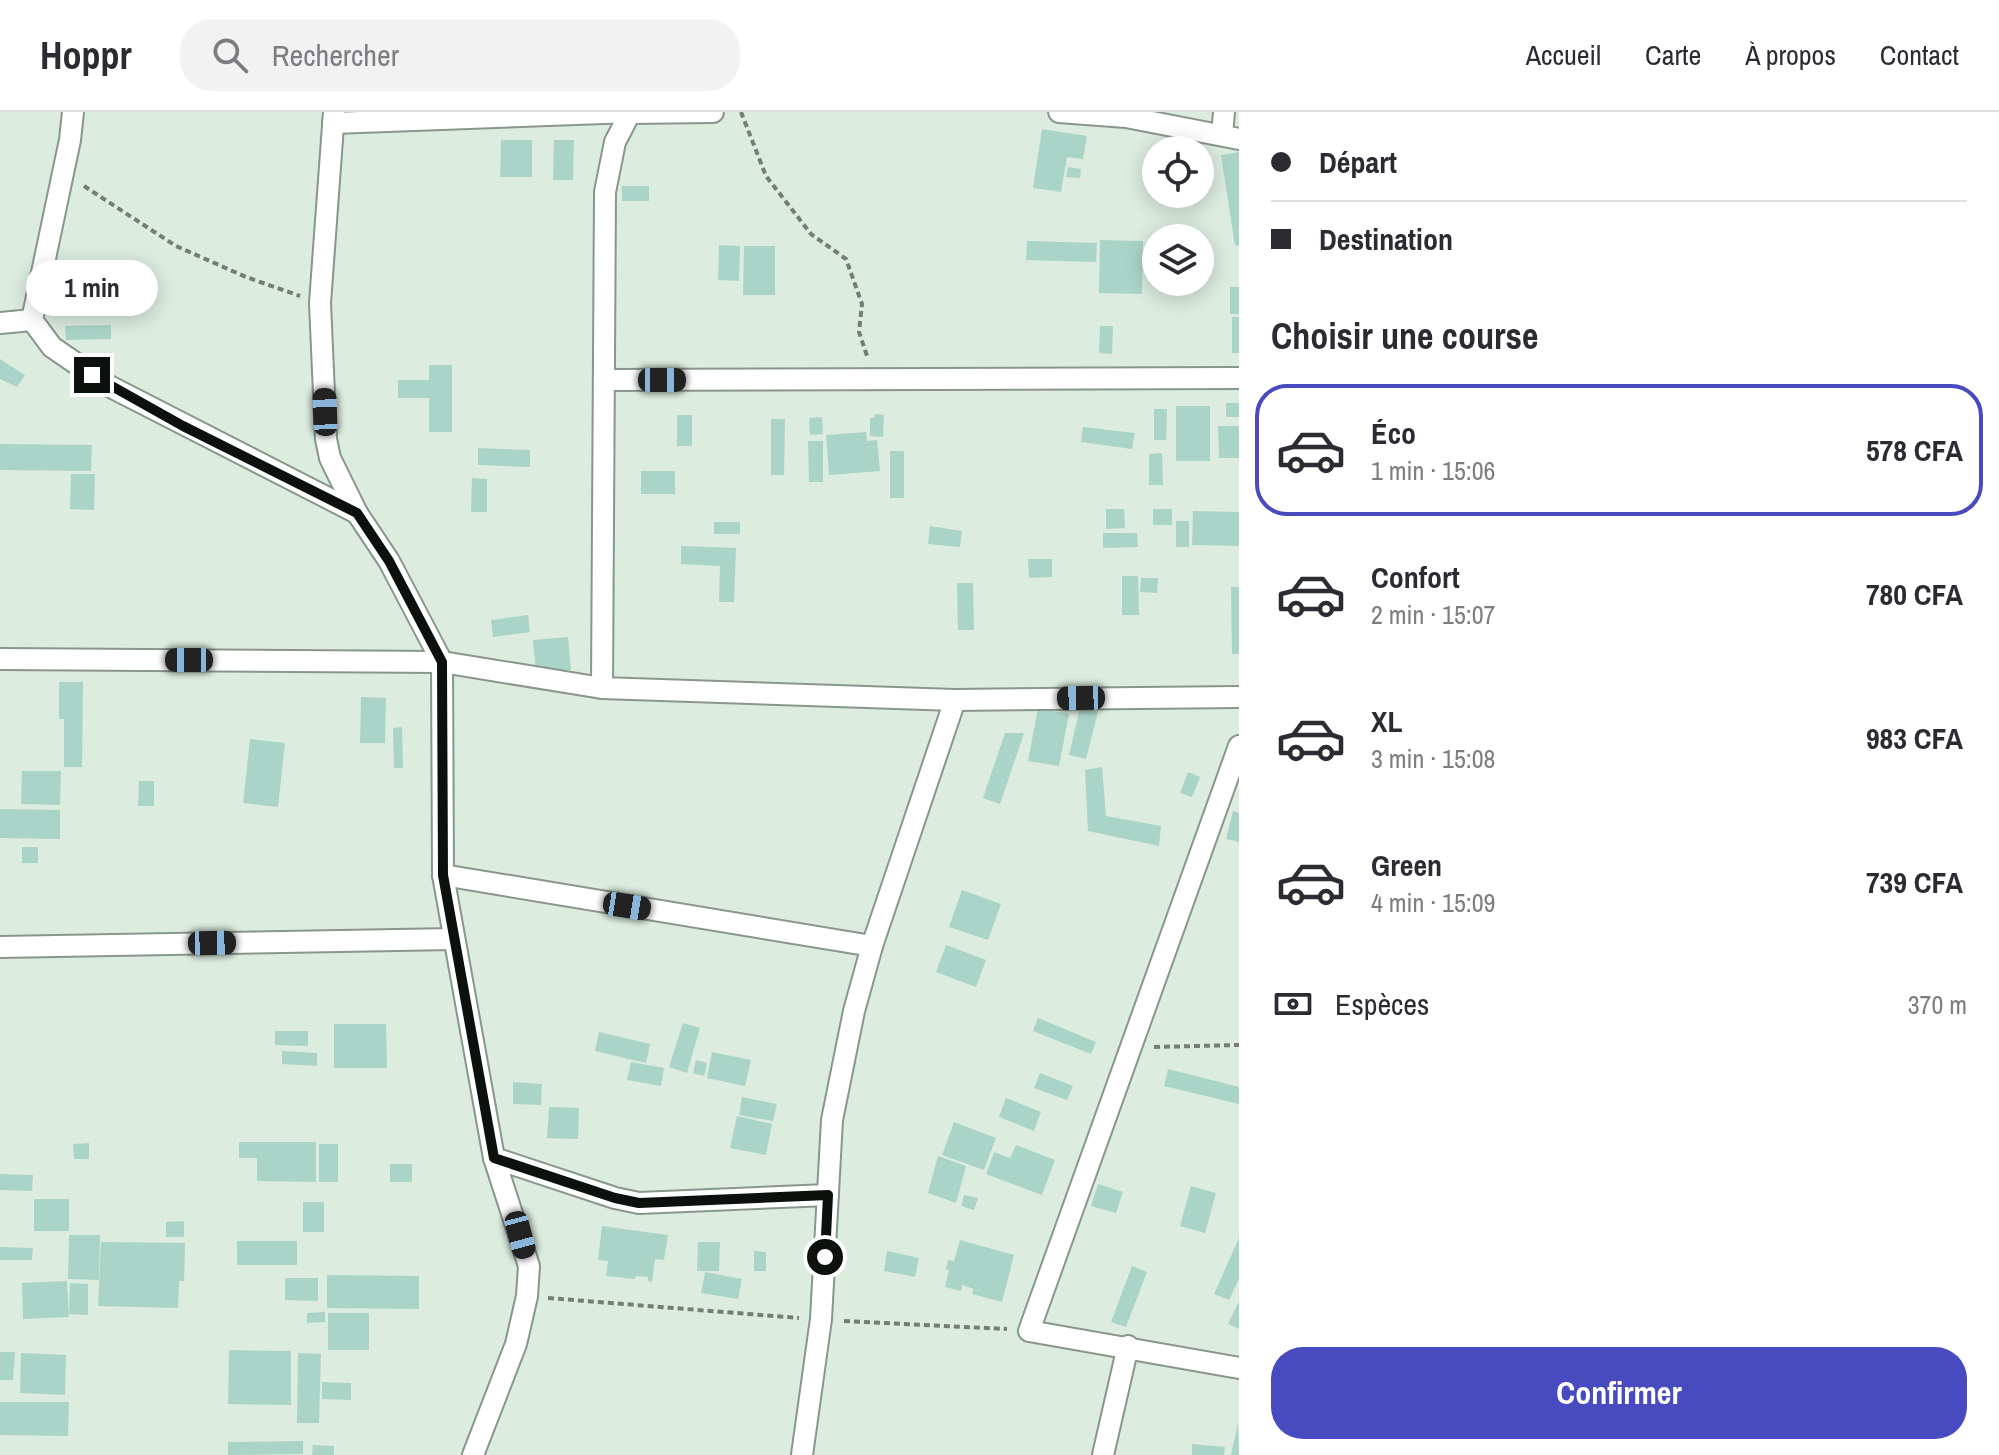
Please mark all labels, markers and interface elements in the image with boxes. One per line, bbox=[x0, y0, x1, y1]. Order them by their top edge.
search box bbox=[180, 19, 740, 91]
text: Hoppr bbox=[40, 30, 132, 81]
icon: search bbox=[208, 33, 252, 77]
text: Rechercher bbox=[272, 35, 399, 75]
text: Accueil bbox=[1526, 36, 1601, 74]
text: Carte bbox=[1645, 36, 1701, 74]
text: À propos bbox=[1745, 36, 1836, 74]
text: Contact bbox=[1880, 36, 1959, 74]
map controls bbox=[1142, 136, 1214, 296]
button: locate bbox=[1142, 136, 1214, 208]
text: Départ bbox=[1319, 142, 1397, 182]
text: Destination bbox=[1319, 219, 1453, 259]
button: layers bbox=[1142, 224, 1214, 296]
callout: 1 min bbox=[26, 259, 158, 315]
text: 1 min bbox=[64, 270, 120, 305]
text: Choisir une course bbox=[1271, 312, 1538, 360]
route end bbox=[74, 357, 110, 393]
car bbox=[638, 368, 686, 392]
car bbox=[312, 388, 338, 436]
text: Éco bbox=[1371, 413, 1416, 453]
icon: car bbox=[1275, 414, 1347, 486]
text: 578 CFA bbox=[1866, 430, 1963, 470]
text: 1 min · 15:06 bbox=[1371, 453, 1495, 488]
text: Confort bbox=[1371, 557, 1460, 597]
icon: car bbox=[1275, 558, 1347, 630]
text: 780 CFA bbox=[1866, 574, 1963, 614]
text: 2 min · 15:07 bbox=[1371, 597, 1495, 632]
car bbox=[165, 648, 213, 672]
car bbox=[1057, 686, 1105, 710]
text: XL bbox=[1371, 701, 1402, 741]
icon: car bbox=[1275, 702, 1347, 774]
text: 983 CFA bbox=[1866, 718, 1963, 758]
text: 3 min · 15:08 bbox=[1371, 741, 1495, 776]
text: Green bbox=[1371, 845, 1442, 885]
icon: car bbox=[1275, 846, 1347, 918]
text: 739 CFA bbox=[1866, 862, 1963, 902]
text: 4 min · 15:09 bbox=[1371, 885, 1495, 920]
car bbox=[601, 890, 653, 922]
car bbox=[188, 931, 236, 955]
icon: cash bbox=[1271, 982, 1315, 1026]
text: Espèces bbox=[1335, 984, 1429, 1024]
text: 370 m bbox=[1908, 987, 1967, 1022]
car bbox=[502, 1209, 538, 1261]
route start bbox=[807, 1239, 843, 1275]
button: Confirmer bbox=[1271, 1347, 1967, 1439]

